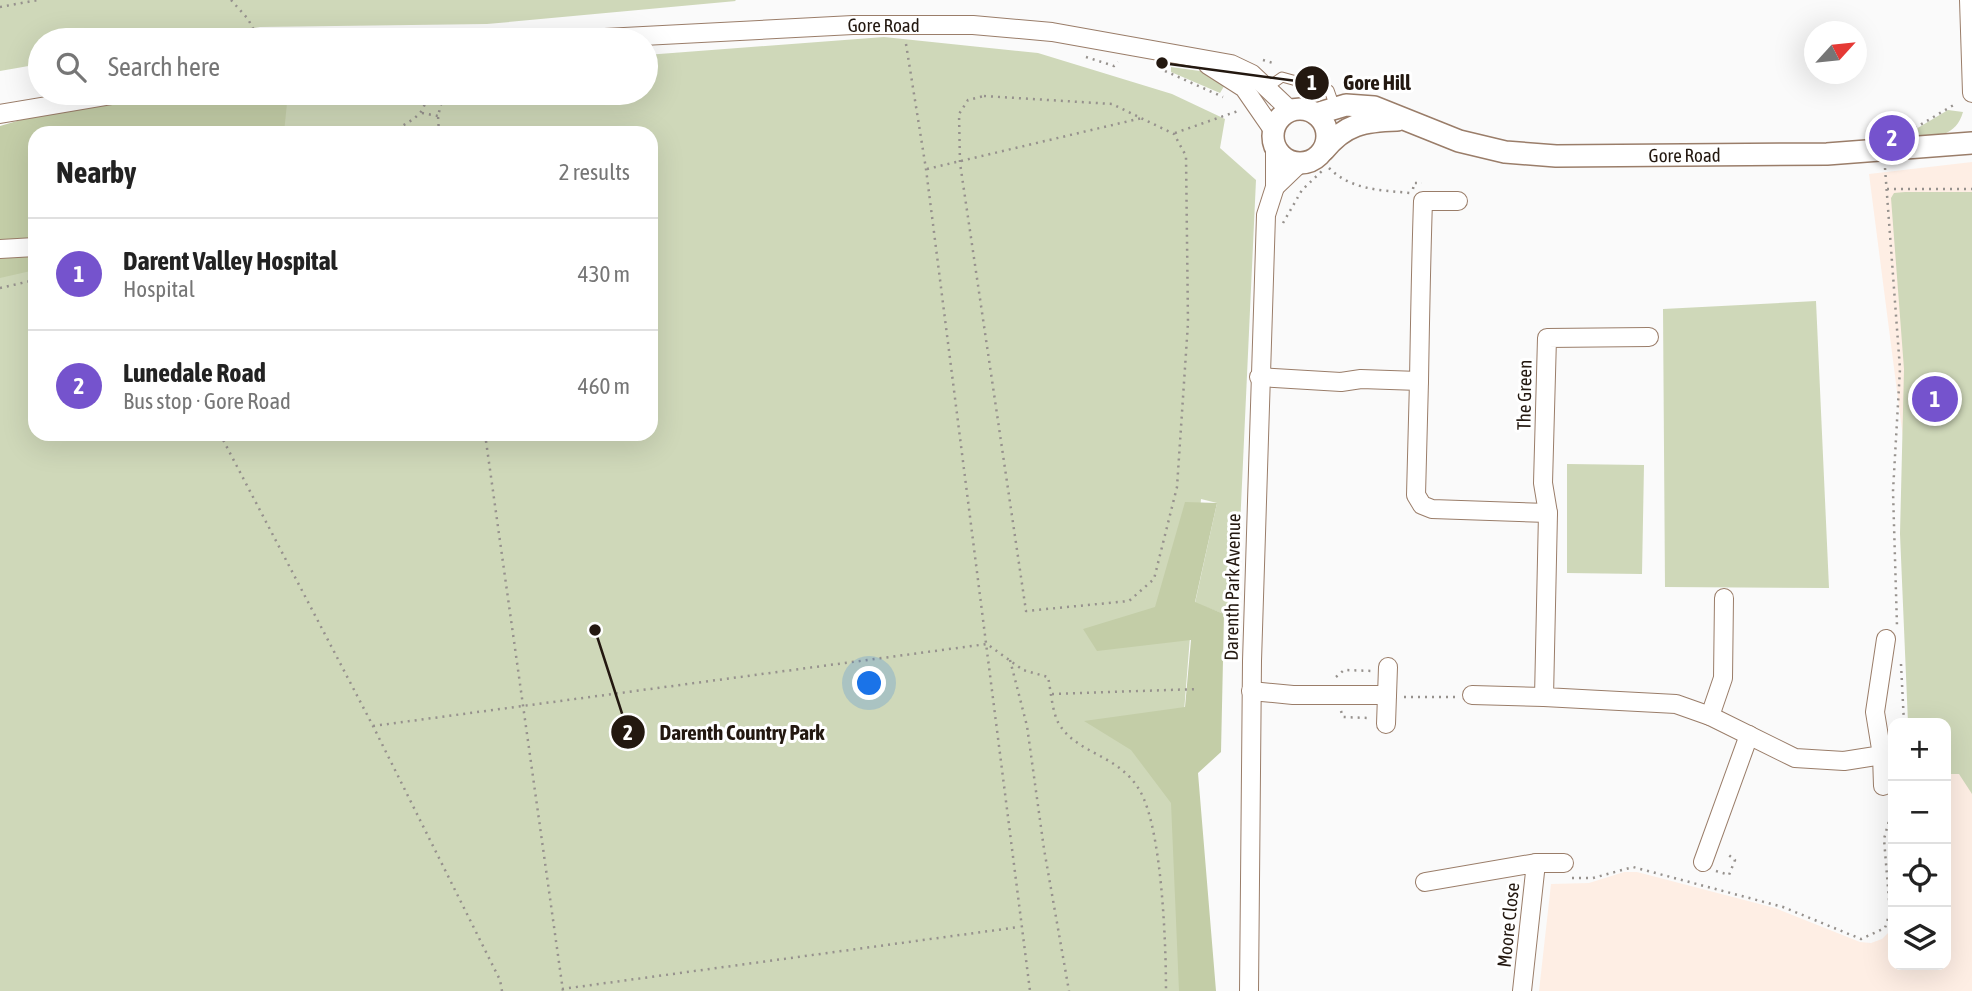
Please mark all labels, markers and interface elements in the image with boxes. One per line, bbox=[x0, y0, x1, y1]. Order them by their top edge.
street label: Gore Road bbox=[847, 14, 920, 36]
north arrow bbox=[1804, 21, 1867, 84]
search box bbox=[28, 28, 658, 105]
icon: search bbox=[52, 48, 90, 86]
text: Search here bbox=[108, 52, 220, 82]
callout: Gore Hill bbox=[1294, 62, 1425, 104]
text: 1 bbox=[1307, 70, 1317, 94]
text: Gore Hill bbox=[1343, 70, 1411, 94]
pin: 2 bbox=[1869, 112, 1915, 164]
street label: Gore Road bbox=[1648, 144, 1721, 166]
text: Nearby bbox=[56, 155, 136, 189]
text: 2 results bbox=[559, 159, 630, 185]
text: Darent Valley Hospital bbox=[123, 246, 337, 276]
text: 1 bbox=[74, 261, 84, 287]
text: 430 m bbox=[578, 261, 630, 287]
text: Hospital bbox=[123, 276, 195, 302]
text: Lunedale Road bbox=[123, 358, 266, 388]
street label: The Green bbox=[1512, 360, 1536, 430]
text: 2 bbox=[74, 373, 84, 399]
text: 460 m bbox=[578, 373, 630, 399]
pin: 1 bbox=[1912, 373, 1958, 425]
text: Bus stop · Gore Road bbox=[123, 388, 291, 414]
street label: Darenth Park Avenue bbox=[1220, 513, 1244, 661]
your location bbox=[852, 666, 886, 700]
callout: Darenth Country Park bbox=[611, 711, 839, 753]
map controls bbox=[1888, 718, 1951, 970]
button: + bbox=[1888, 718, 1951, 781]
text: 2 bbox=[623, 720, 633, 744]
text: Darenth Country Park bbox=[659, 720, 825, 744]
button: − bbox=[1888, 781, 1951, 844]
button: locate bbox=[1888, 844, 1951, 907]
street label: Moore Close bbox=[1493, 882, 1523, 968]
button: layers bbox=[1888, 907, 1951, 970]

